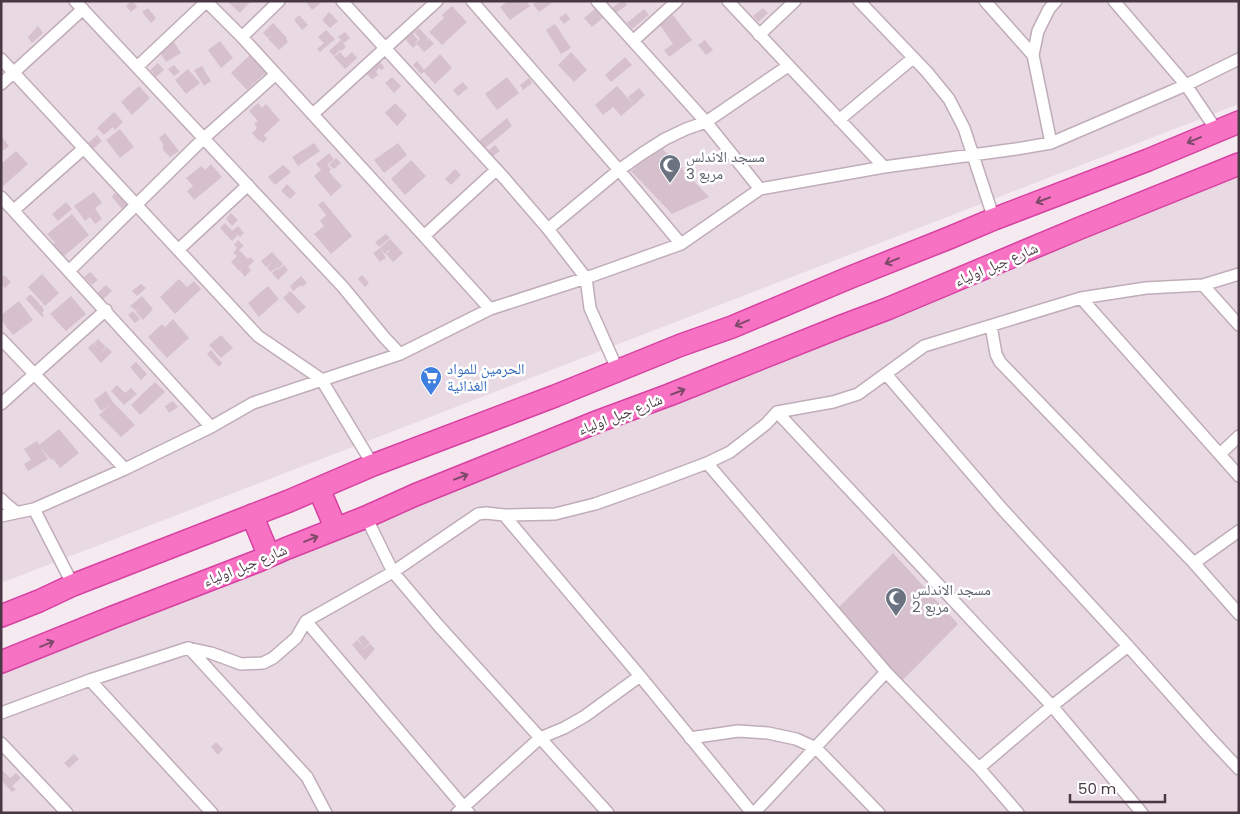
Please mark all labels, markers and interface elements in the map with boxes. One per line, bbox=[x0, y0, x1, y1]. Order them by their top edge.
one-way arrow bbox=[1187, 136, 1202, 146]
place label: مسجد الاندلس مربع 3 bbox=[686, 146, 765, 184]
mosque icon: مسجد الاندلس مربع 3 bbox=[658, 153, 682, 184]
one-way arrow bbox=[1035, 196, 1051, 205]
street label: شارع جبل اولياء bbox=[951, 237, 1041, 291]
one-way arrow bbox=[885, 257, 900, 266]
one-way arrow bbox=[735, 319, 750, 328]
place label: الحرمين للمواد الغذائية bbox=[447, 358, 525, 396]
supermarket icon: الحرمين للمواد الغذائية bbox=[419, 365, 443, 396]
one-way arrow bbox=[670, 386, 685, 396]
street label: شارع جبل اولياء bbox=[575, 388, 665, 440]
one-way arrow bbox=[454, 471, 469, 480]
one-way arrow bbox=[303, 533, 318, 543]
street label: شارع جبل اولياء bbox=[200, 539, 290, 591]
place label: مسجد الاندلس مربع 2 bbox=[912, 579, 991, 617]
mosque icon: مسجد الاندلس مربع 2 bbox=[884, 586, 908, 617]
one-way arrow bbox=[39, 639, 54, 648]
scale bar bbox=[1070, 772, 1165, 804]
text: 50 m bbox=[1078, 778, 1116, 799]

